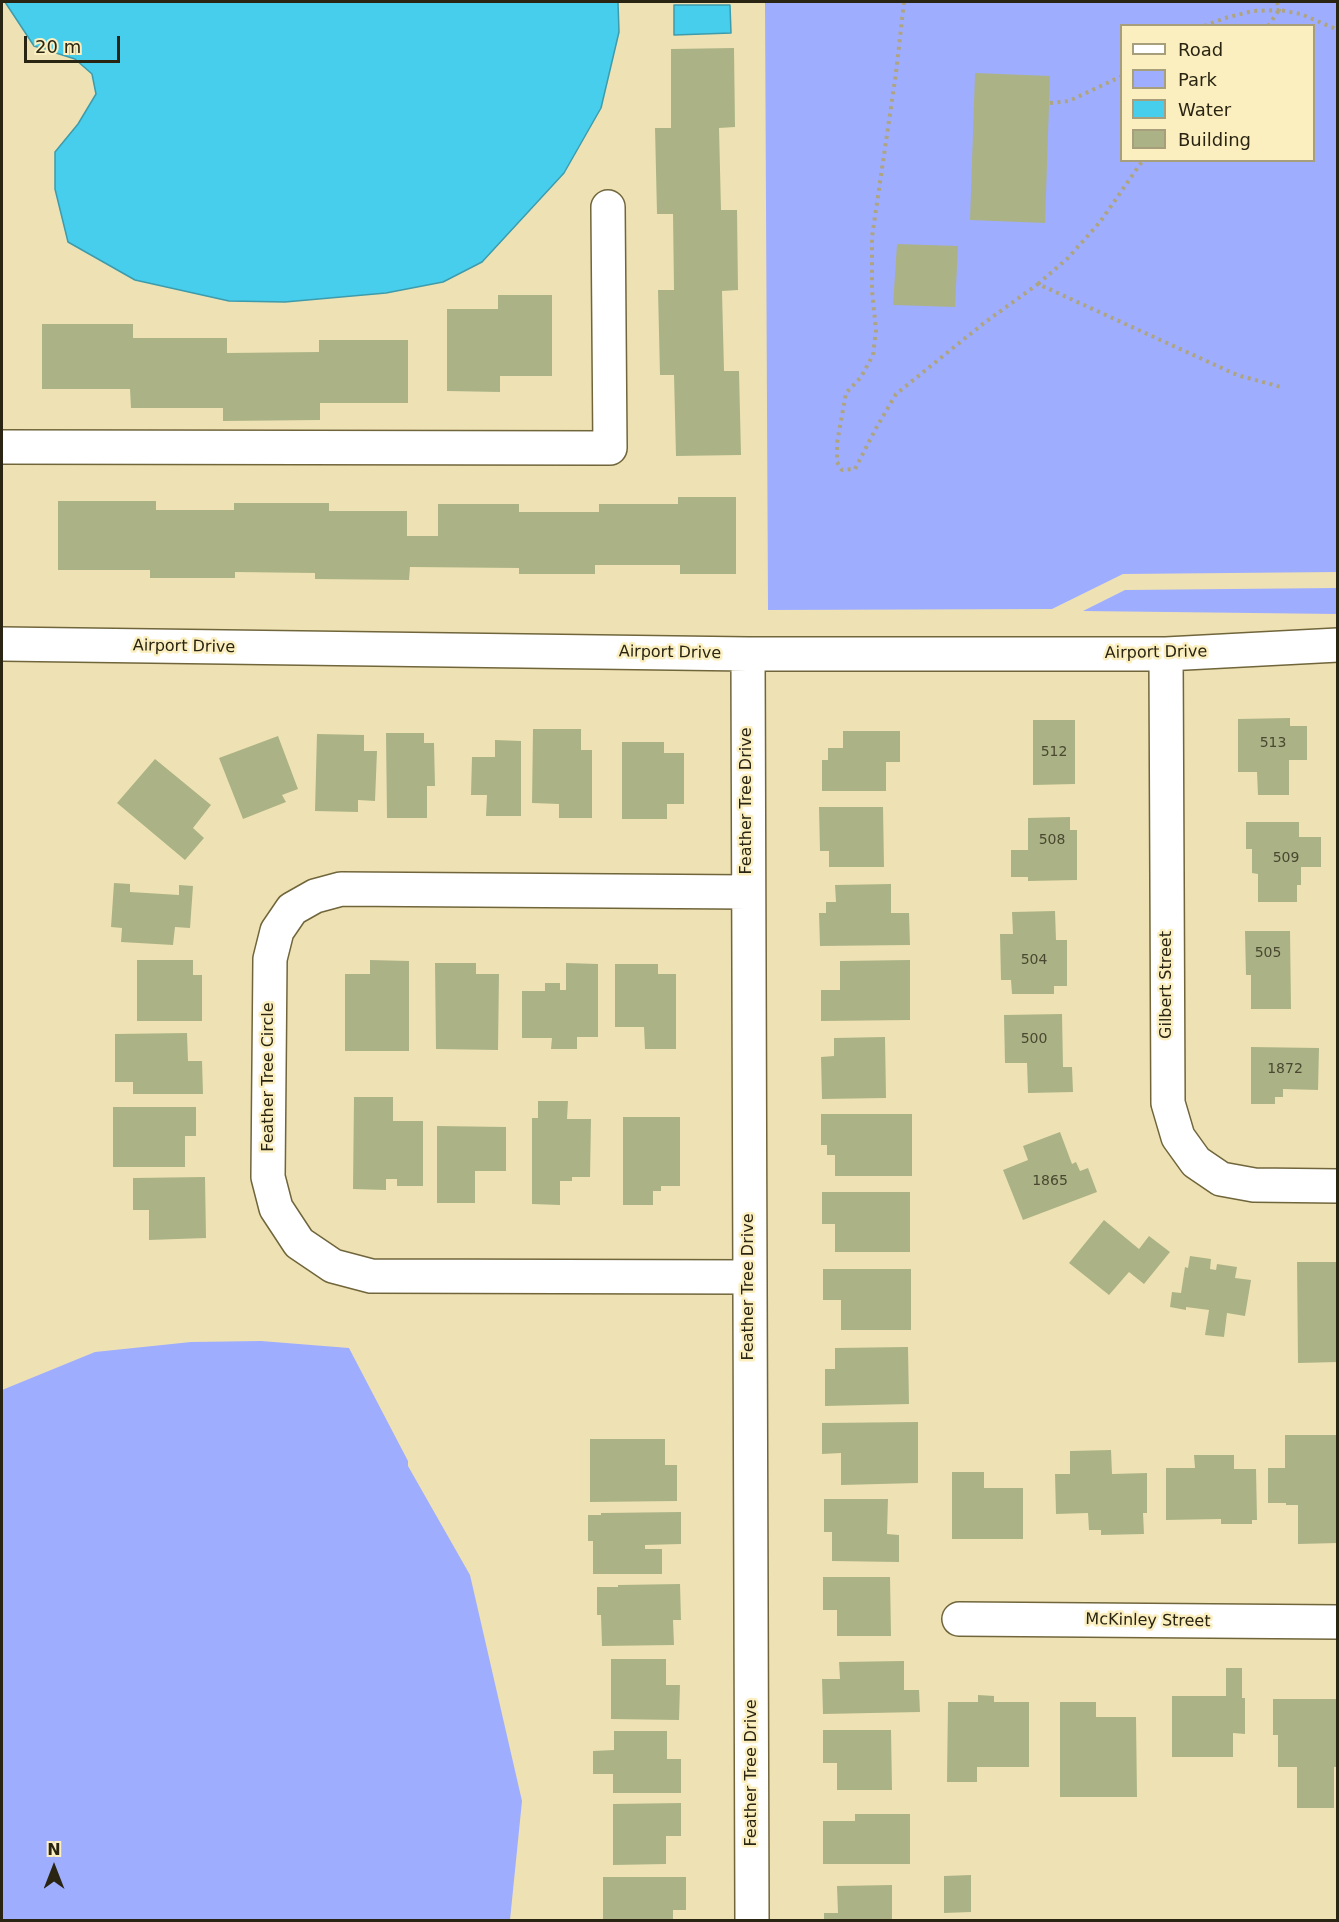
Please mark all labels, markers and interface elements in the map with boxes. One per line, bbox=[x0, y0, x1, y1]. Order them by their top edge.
scale bar bbox=[27, 24, 123, 62]
legend bbox=[1120, 24, 1315, 162]
text: 20 m bbox=[35, 36, 81, 57]
text: Road bbox=[1178, 39, 1223, 60]
text: Park bbox=[1178, 69, 1217, 90]
text: Water bbox=[1178, 99, 1231, 120]
text: Building bbox=[1178, 129, 1251, 150]
street label: Airport Drive bbox=[133, 637, 235, 657]
street label: Airport Drive bbox=[619, 643, 721, 663]
street label: Airport Drive bbox=[1105, 643, 1207, 663]
street label: Feather Tree Drive bbox=[737, 728, 757, 874]
house number: 513 bbox=[1260, 735, 1286, 751]
house number: 512 bbox=[1041, 744, 1067, 760]
house number: 508 bbox=[1039, 832, 1065, 848]
house number: 509 bbox=[1273, 850, 1299, 866]
street label: Gilbert Street bbox=[1157, 931, 1177, 1039]
house number: 505 bbox=[1255, 945, 1281, 961]
house number: 504 bbox=[1021, 952, 1047, 968]
street label: Feather Tree Circle bbox=[259, 1002, 279, 1152]
house number: 500 bbox=[1021, 1031, 1047, 1047]
house number: 1872 bbox=[1267, 1061, 1303, 1077]
house number: 1865 bbox=[1032, 1173, 1068, 1189]
street label: Feather Tree Drive bbox=[739, 1214, 759, 1360]
street label: McKinley Street bbox=[1085, 1610, 1211, 1632]
street label: Feather Tree Drive bbox=[742, 1700, 762, 1846]
north arrow bbox=[24, 1838, 84, 1898]
text: N bbox=[47, 1840, 61, 1859]

